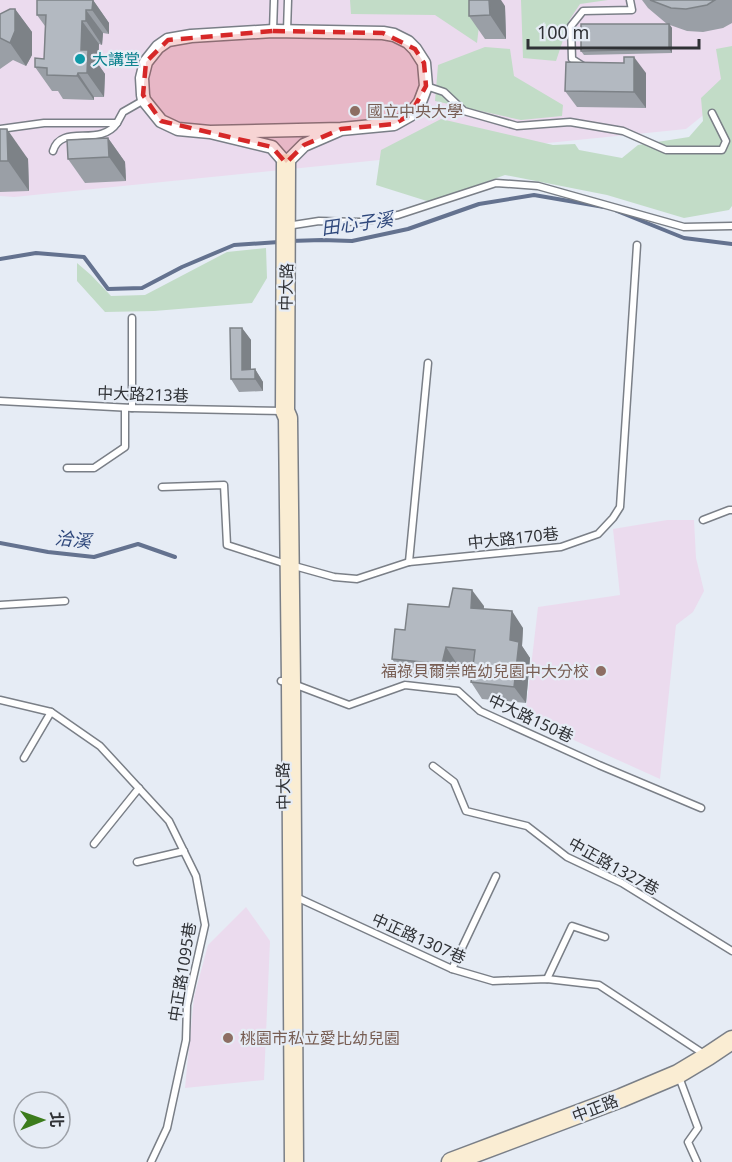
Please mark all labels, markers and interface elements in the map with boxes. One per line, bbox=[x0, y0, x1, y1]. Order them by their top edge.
scale bar bbox=[528, 12, 699, 50]
text: 100 m bbox=[537, 20, 589, 44]
place label: 大講堂 bbox=[92, 48, 140, 70]
marker: 大講堂 bbox=[73, 52, 87, 66]
place label: 國立中央大學 bbox=[367, 100, 463, 122]
marker: 國立中央大學 bbox=[348, 104, 362, 118]
water label: 田心子溪 bbox=[320, 206, 397, 240]
street label: 中大路 bbox=[275, 263, 297, 311]
street label: 中大路213巷 bbox=[97, 381, 189, 407]
street label: 中大路170巷 bbox=[466, 522, 560, 554]
water label: 洽溪 bbox=[54, 525, 95, 553]
place label: 福祿貝爾崇皓幼兒園中大分校 bbox=[381, 660, 589, 682]
marker: 福祿貝爾崇皓幼兒園中大分校 bbox=[594, 664, 608, 678]
street label: 中大路150巷 bbox=[485, 689, 577, 747]
street label: 中大路 bbox=[272, 762, 294, 810]
street label: 中正路1327巷 bbox=[565, 832, 663, 900]
street label: 中正路1307巷 bbox=[369, 907, 469, 969]
street label: 中正路1095巷 bbox=[163, 921, 201, 1023]
place label: 桃園市私立愛比幼兒園 bbox=[240, 1027, 400, 1049]
marker: 桃園市私立愛比幼兒園 bbox=[221, 1031, 235, 1045]
street label: 中正路 bbox=[569, 1089, 621, 1127]
north arrow bbox=[12, 1090, 72, 1150]
text: 北 bbox=[46, 1112, 68, 1128]

